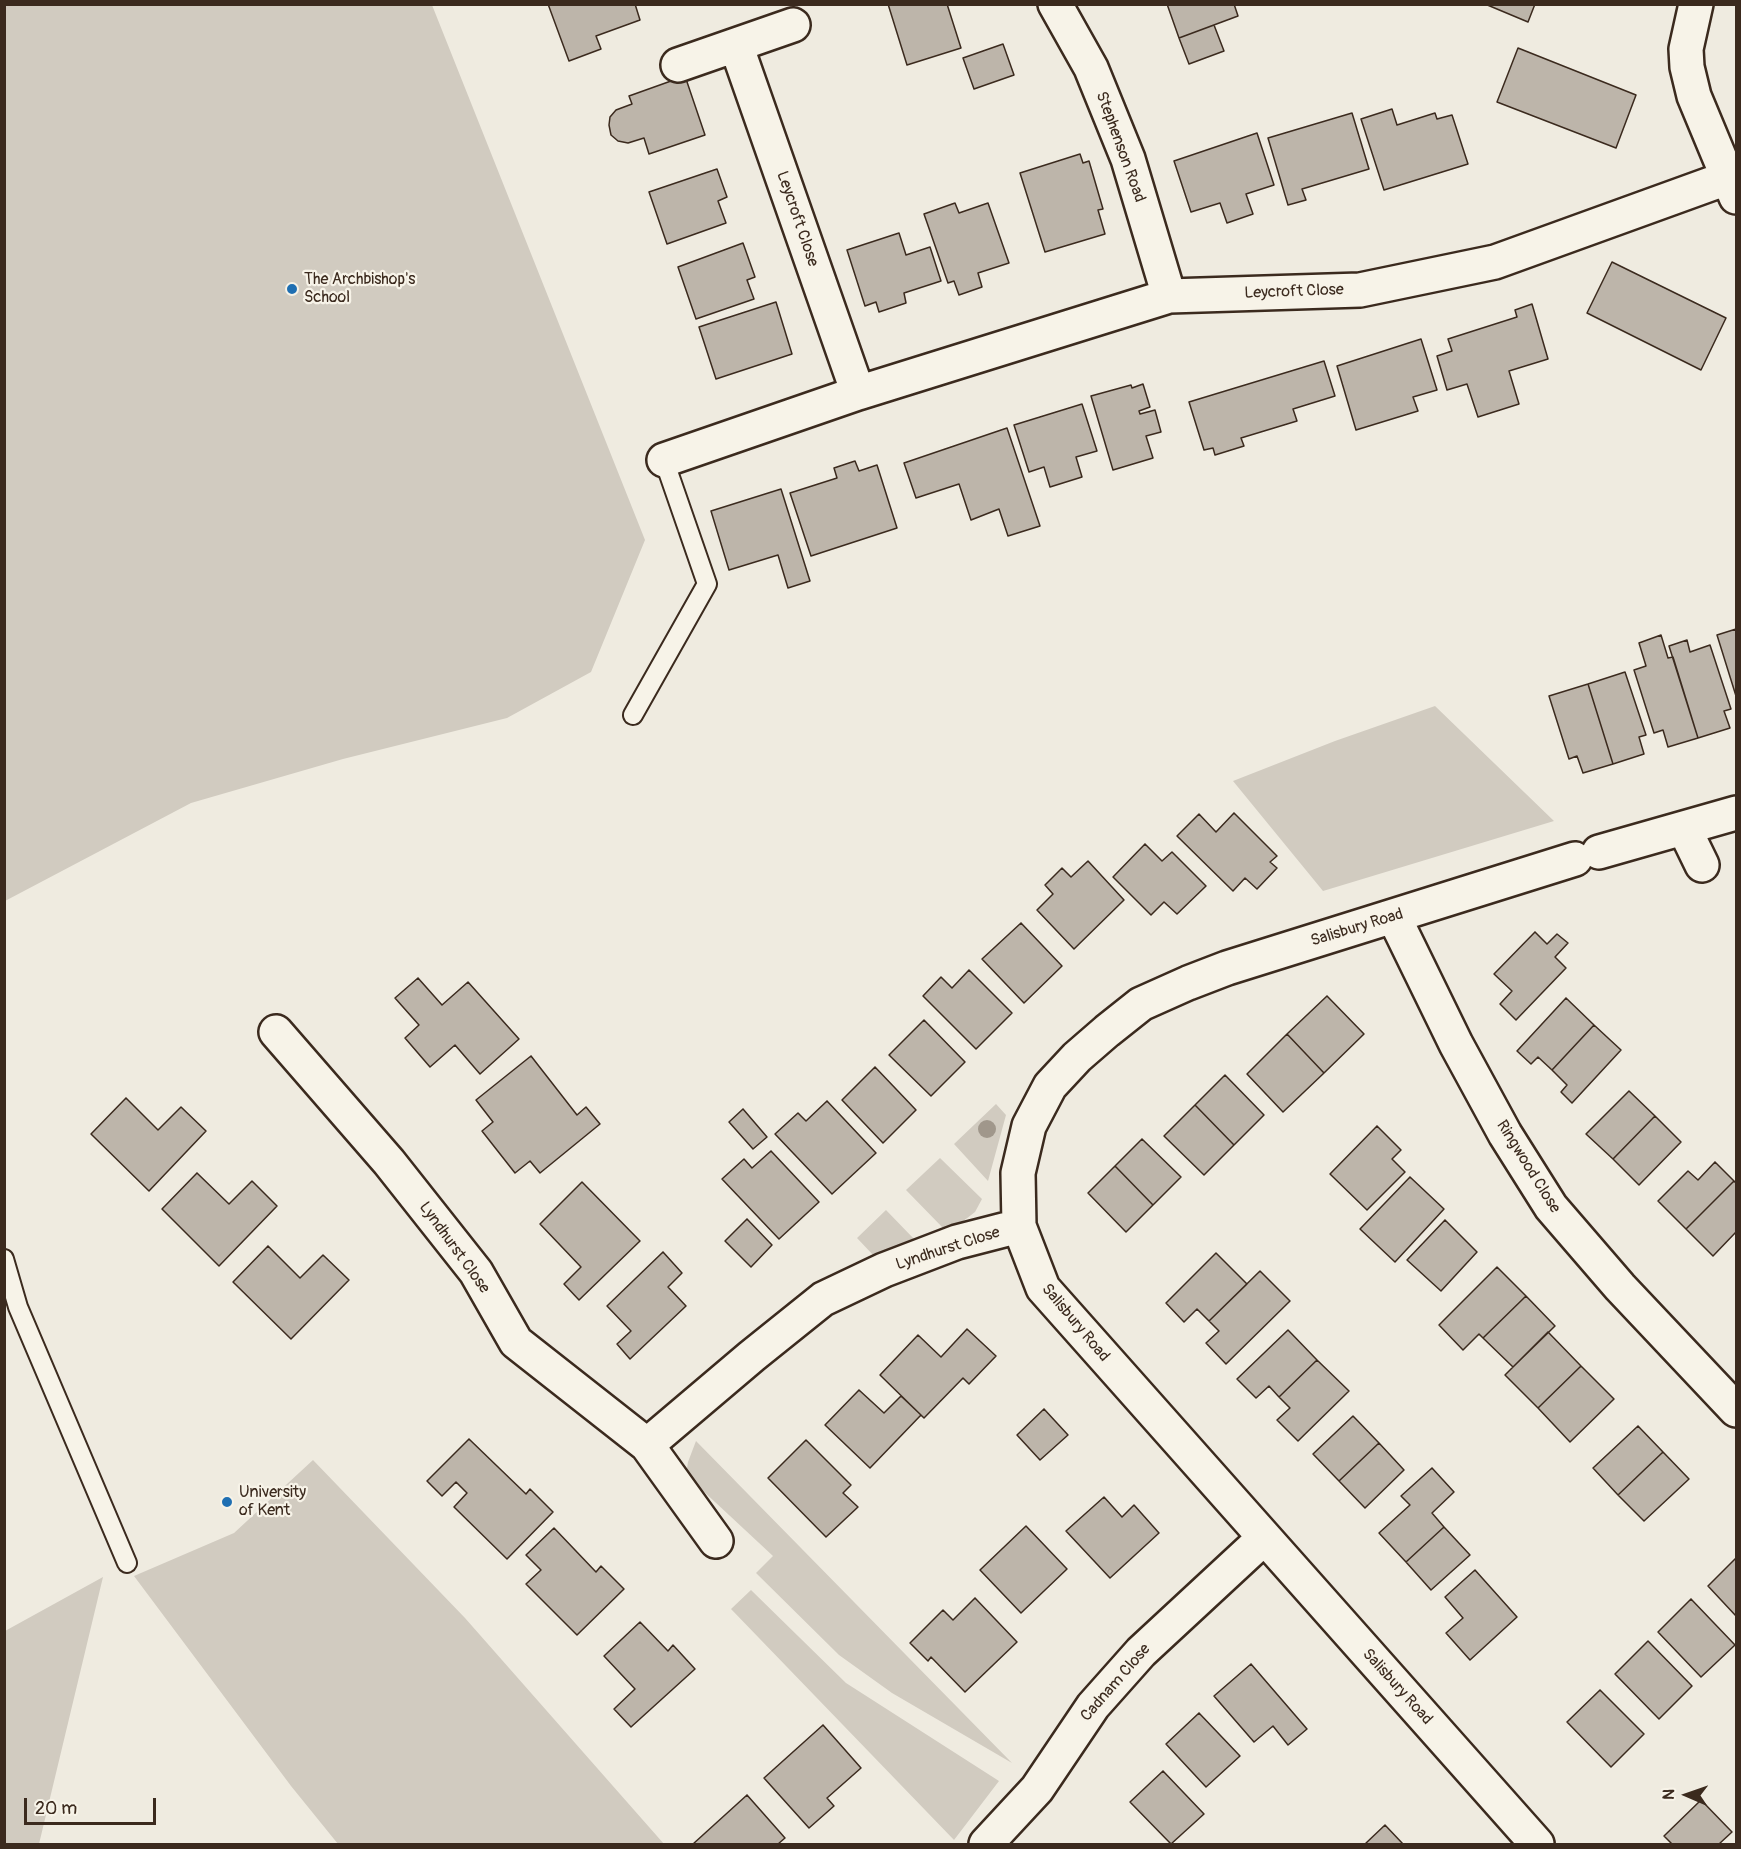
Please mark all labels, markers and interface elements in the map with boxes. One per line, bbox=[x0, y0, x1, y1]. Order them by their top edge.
street label: Stephenson Road bbox=[1091, 89, 1149, 205]
street label: Leycroft Close bbox=[772, 169, 822, 269]
place label: The Archbishop's School bbox=[304, 270, 415, 308]
street label: Leycroft Close bbox=[1244, 281, 1344, 303]
marker: The Archbishop's School bbox=[285, 282, 299, 296]
street label: Salisbury Road bbox=[1308, 905, 1406, 951]
street label: Ringwood Close bbox=[1492, 1117, 1564, 1217]
street label: Lyndhurst Close bbox=[414, 1199, 494, 1297]
street label: Lyndhurst Close bbox=[893, 1223, 1003, 1275]
street label: Salisbury Road bbox=[1037, 1280, 1113, 1366]
place label: University of Kent bbox=[239, 1483, 306, 1521]
marker: University of Kent bbox=[220, 1495, 234, 1509]
street label: Cadnam Close bbox=[1077, 1640, 1155, 1726]
street label: Salisbury Road bbox=[1358, 1645, 1436, 1729]
north arrow bbox=[1657, 1765, 1717, 1825]
scale bar bbox=[27, 1786, 159, 1824]
text: N bbox=[1659, 1789, 1679, 1800]
text: 20 m bbox=[35, 1797, 77, 1820]

